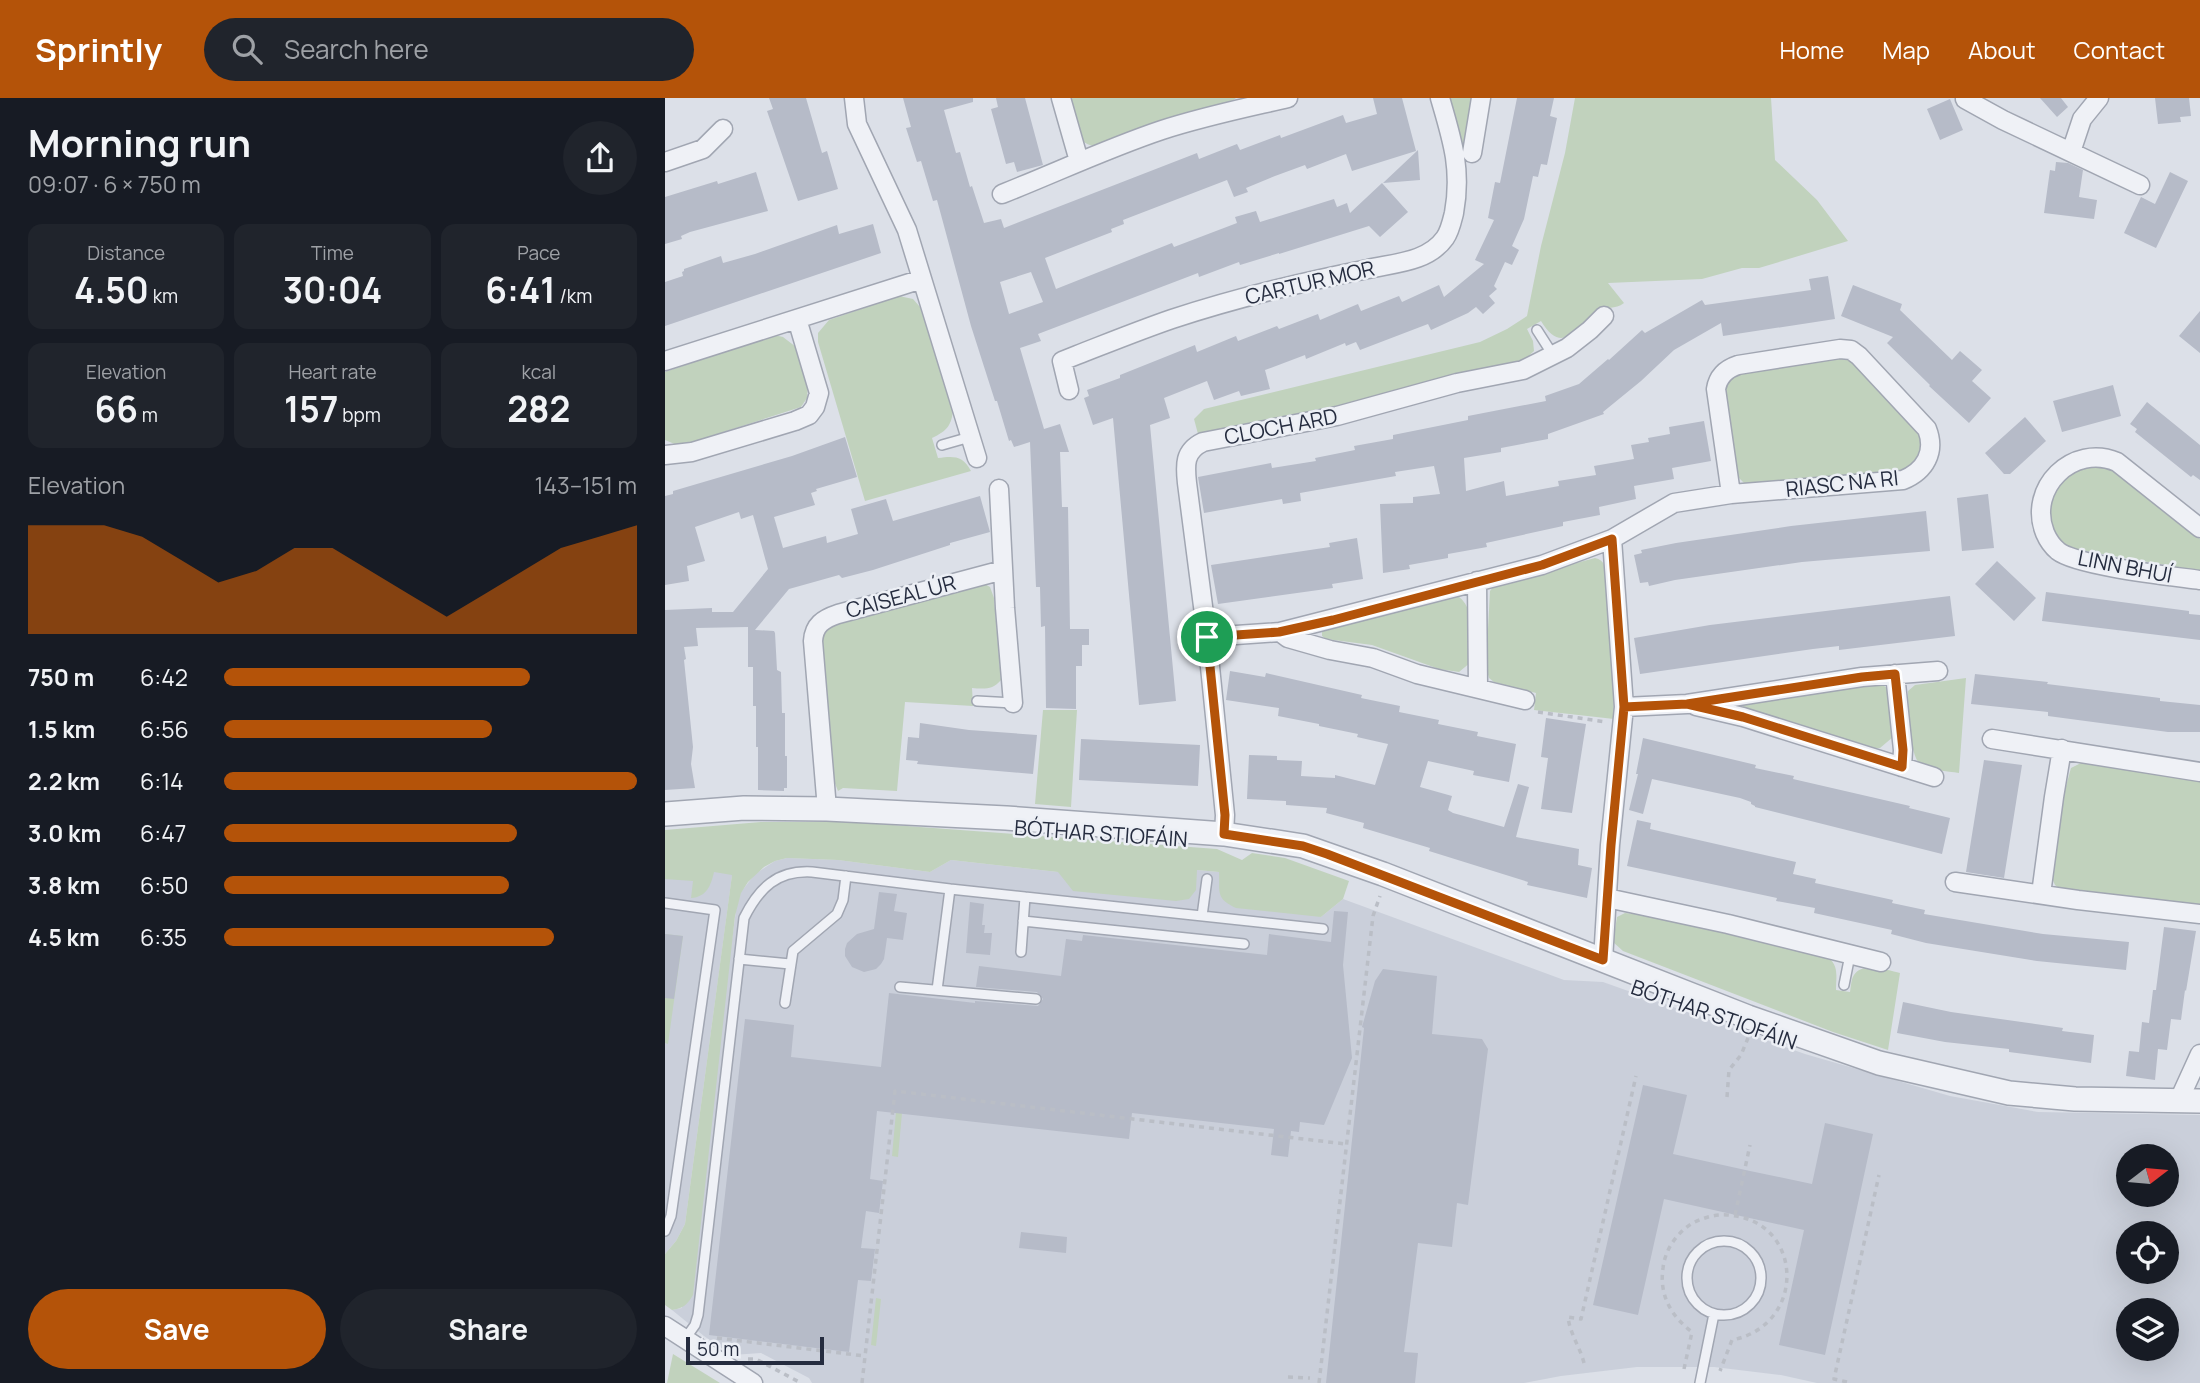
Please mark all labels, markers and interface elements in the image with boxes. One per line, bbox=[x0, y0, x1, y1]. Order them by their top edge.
search box bbox=[204, 18, 694, 81]
text: Sprintly bbox=[35, 27, 162, 72]
icon: search bbox=[228, 30, 266, 68]
text: Search here bbox=[284, 31, 429, 67]
text: Home bbox=[1779, 33, 1844, 66]
text: Map bbox=[1882, 33, 1930, 66]
text: About bbox=[1968, 33, 2036, 66]
text: Contact bbox=[2074, 33, 2165, 66]
text: Morning run bbox=[28, 116, 251, 168]
button: share bbox=[563, 121, 637, 195]
text: 09:07 · 6 × 750 m bbox=[28, 168, 201, 200]
text: Distance bbox=[87, 240, 165, 266]
text: Time bbox=[311, 240, 354, 266]
text: Pace bbox=[517, 240, 560, 266]
street label: CARTUR MOR bbox=[1242, 254, 1377, 311]
text: 4.50 bbox=[74, 266, 149, 314]
text: 30:04 bbox=[283, 266, 382, 314]
text: 6:41 bbox=[485, 266, 556, 314]
text: km bbox=[149, 283, 178, 309]
text: /km bbox=[556, 283, 592, 309]
text: Elevation bbox=[86, 359, 166, 385]
text: Heart rate bbox=[288, 359, 377, 385]
text: kcal bbox=[521, 359, 556, 385]
text: 66 bbox=[94, 385, 138, 433]
text: 157 bbox=[284, 385, 339, 433]
text: 282 bbox=[507, 385, 570, 433]
street label: CLOCH ARD bbox=[1222, 401, 1340, 451]
text: m bbox=[138, 402, 158, 428]
text: bpm bbox=[339, 402, 381, 428]
street label: RIASC NA RI bbox=[1784, 463, 1900, 503]
text: Elevation bbox=[28, 469, 125, 501]
text: 143–151 m bbox=[534, 469, 637, 501]
street label: LINN BHUÍ bbox=[2076, 543, 2175, 589]
street label: CAISEAL ÚR bbox=[843, 568, 959, 624]
pin bbox=[1177, 607, 1237, 667]
icon: arrive bbox=[1188, 618, 1226, 656]
text: 750 m bbox=[28, 661, 94, 693]
text: 6:42 bbox=[140, 661, 188, 693]
text: 1.5 km bbox=[28, 713, 95, 745]
text: 6:56 bbox=[140, 713, 189, 745]
text: 2.2 km bbox=[28, 765, 100, 797]
text: 6:14 bbox=[140, 765, 184, 797]
street label: BÓTHAR STIOFÁIN bbox=[1013, 813, 1189, 853]
text: 3.0 km bbox=[28, 817, 101, 849]
text: 6:47 bbox=[140, 817, 186, 849]
text: 3.8 km bbox=[28, 869, 100, 901]
text: 6:50 bbox=[140, 869, 188, 901]
text: 4.5 km bbox=[28, 921, 100, 953]
text: 6:35 bbox=[140, 921, 187, 953]
street label: BÓTHAR STIOFÁIN bbox=[1628, 973, 1801, 1056]
north arrow bbox=[2116, 1144, 2179, 1208]
map controls bbox=[2116, 1144, 2179, 1361]
button: locate bbox=[2116, 1221, 2179, 1284]
button: Save bbox=[28, 1289, 326, 1369]
button: Share bbox=[340, 1289, 637, 1369]
button: layers bbox=[2116, 1298, 2179, 1361]
scale bar bbox=[686, 1334, 824, 1366]
text: 50 m bbox=[697, 1336, 739, 1362]

